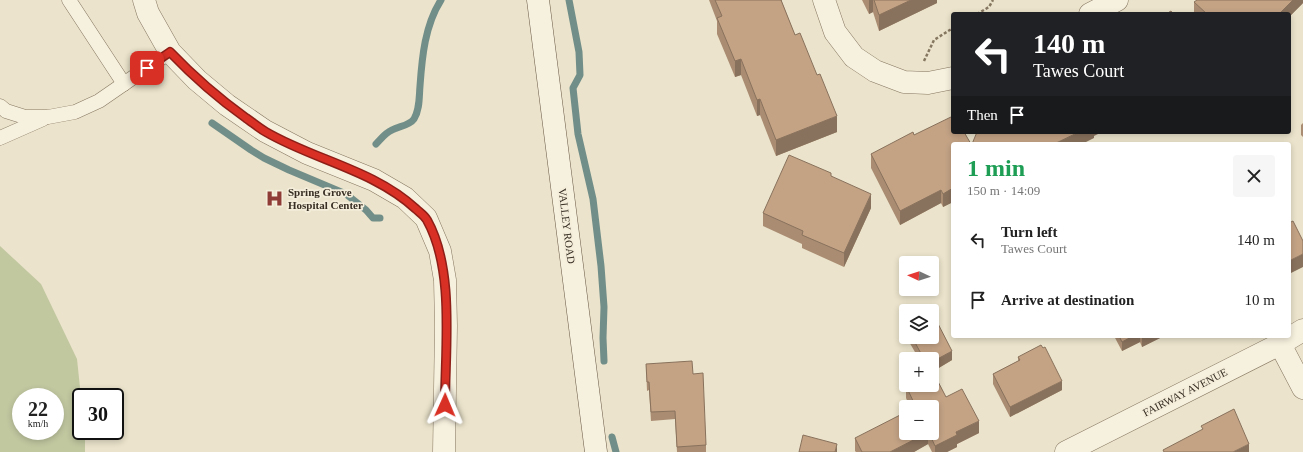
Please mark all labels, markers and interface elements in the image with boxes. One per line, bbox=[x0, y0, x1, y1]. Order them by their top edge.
icon: left bbox=[967, 28, 1019, 80]
text: 140 m bbox=[1033, 28, 1105, 59]
pin bbox=[130, 51, 164, 85]
icon: arrive bbox=[136, 57, 158, 79]
text: Tawes Court bbox=[1033, 61, 1124, 81]
icon: arrive bbox=[1006, 104, 1028, 126]
text: Then bbox=[967, 107, 998, 123]
text: 1 min bbox=[967, 155, 1025, 181]
button: close bbox=[1233, 155, 1275, 197]
text: 150 m · 14:09 bbox=[967, 183, 1040, 198]
place label: Spring Grove Hospital Center bbox=[288, 186, 363, 211]
hospital icon: Spring Grove Hospital Center bbox=[265, 188, 285, 208]
street label: VALLEY ROAD bbox=[556, 188, 578, 265]
text: Turn left bbox=[1001, 224, 1058, 240]
icon: left bbox=[967, 229, 989, 251]
text: 140 m bbox=[1237, 232, 1275, 248]
text: Tawes Court bbox=[1001, 241, 1067, 256]
north arrow bbox=[899, 256, 939, 296]
map controls bbox=[899, 256, 939, 440]
icon: arrive bbox=[967, 289, 989, 311]
text: Arrive at destination bbox=[1001, 292, 1134, 308]
text: 10 m bbox=[1245, 292, 1275, 308]
button: layers bbox=[899, 304, 939, 344]
button: + bbox=[899, 352, 939, 392]
street label: FAIRWAY AVENUE bbox=[1141, 365, 1229, 419]
position arrow bbox=[424, 384, 466, 426]
speed limit sign: 30 bbox=[72, 388, 124, 440]
text: 22 bbox=[28, 398, 48, 420]
button: − bbox=[899, 400, 939, 440]
text: km/h bbox=[28, 418, 48, 429]

